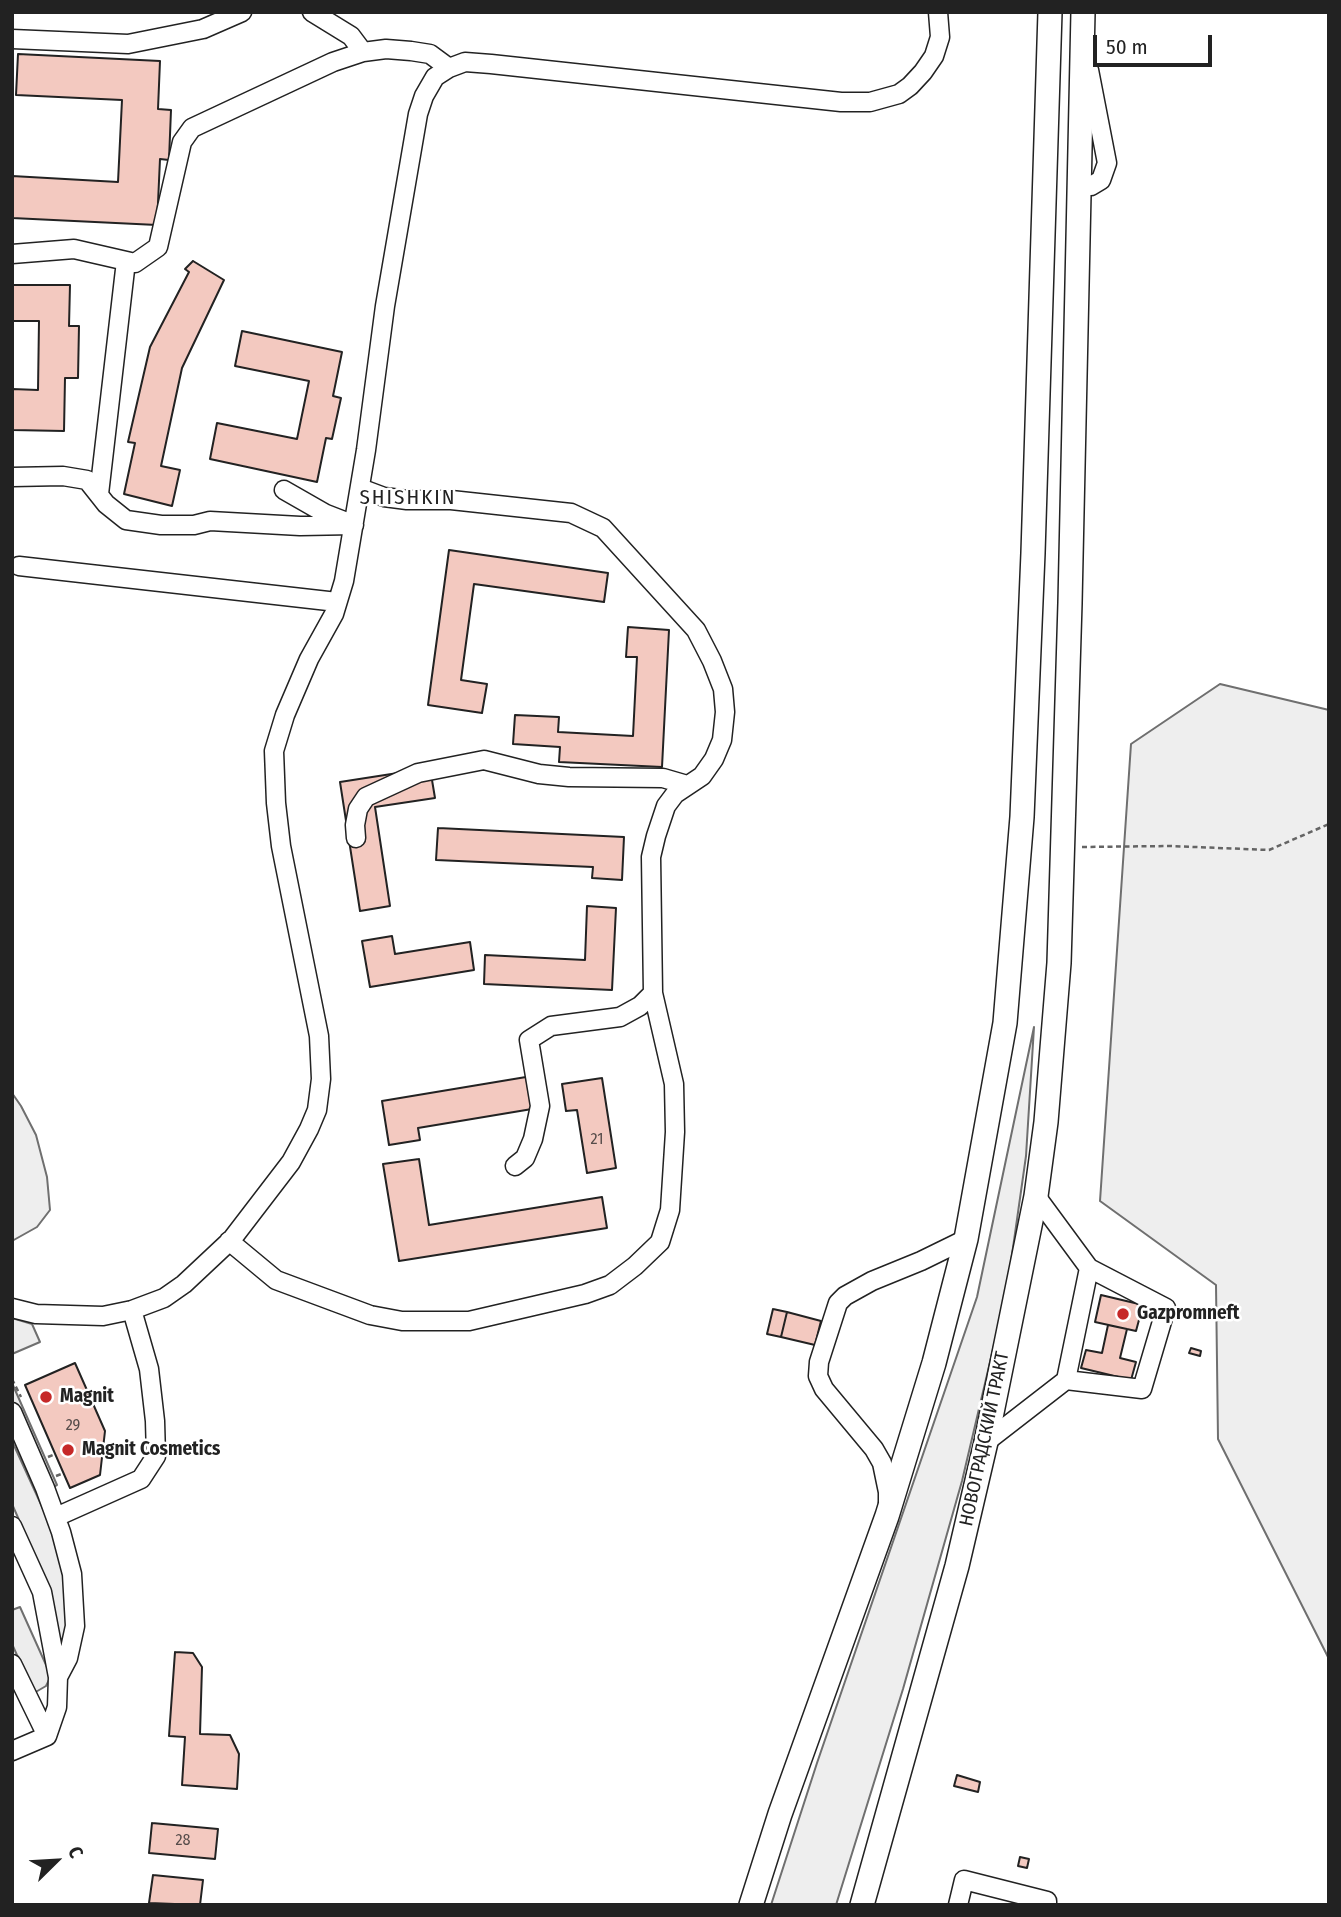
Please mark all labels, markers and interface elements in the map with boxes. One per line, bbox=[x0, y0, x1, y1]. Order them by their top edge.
scale bar bbox=[1096, 21, 1215, 65]
text: 50 m bbox=[1106, 34, 1148, 60]
district label: SHISHKIN bbox=[360, 485, 456, 511]
house number: 21 bbox=[591, 1130, 603, 1150]
place label: Gazpromneft bbox=[1137, 1303, 1240, 1325]
marker: Gazpromneft bbox=[1115, 1306, 1131, 1322]
street label: НОВОГРАДСКИЙ ТРАКТ bbox=[955, 1350, 1015, 1528]
place label: Magnit bbox=[60, 1386, 114, 1408]
marker: Magnit bbox=[38, 1389, 54, 1405]
house number: 29 bbox=[66, 1416, 80, 1436]
place label: Magnit Cosmetics bbox=[82, 1439, 220, 1461]
marker: Magnit Cosmetics bbox=[60, 1442, 76, 1458]
north arrow bbox=[21, 1826, 91, 1896]
house number: 28 bbox=[175, 1831, 191, 1851]
text: С bbox=[63, 1843, 88, 1861]

